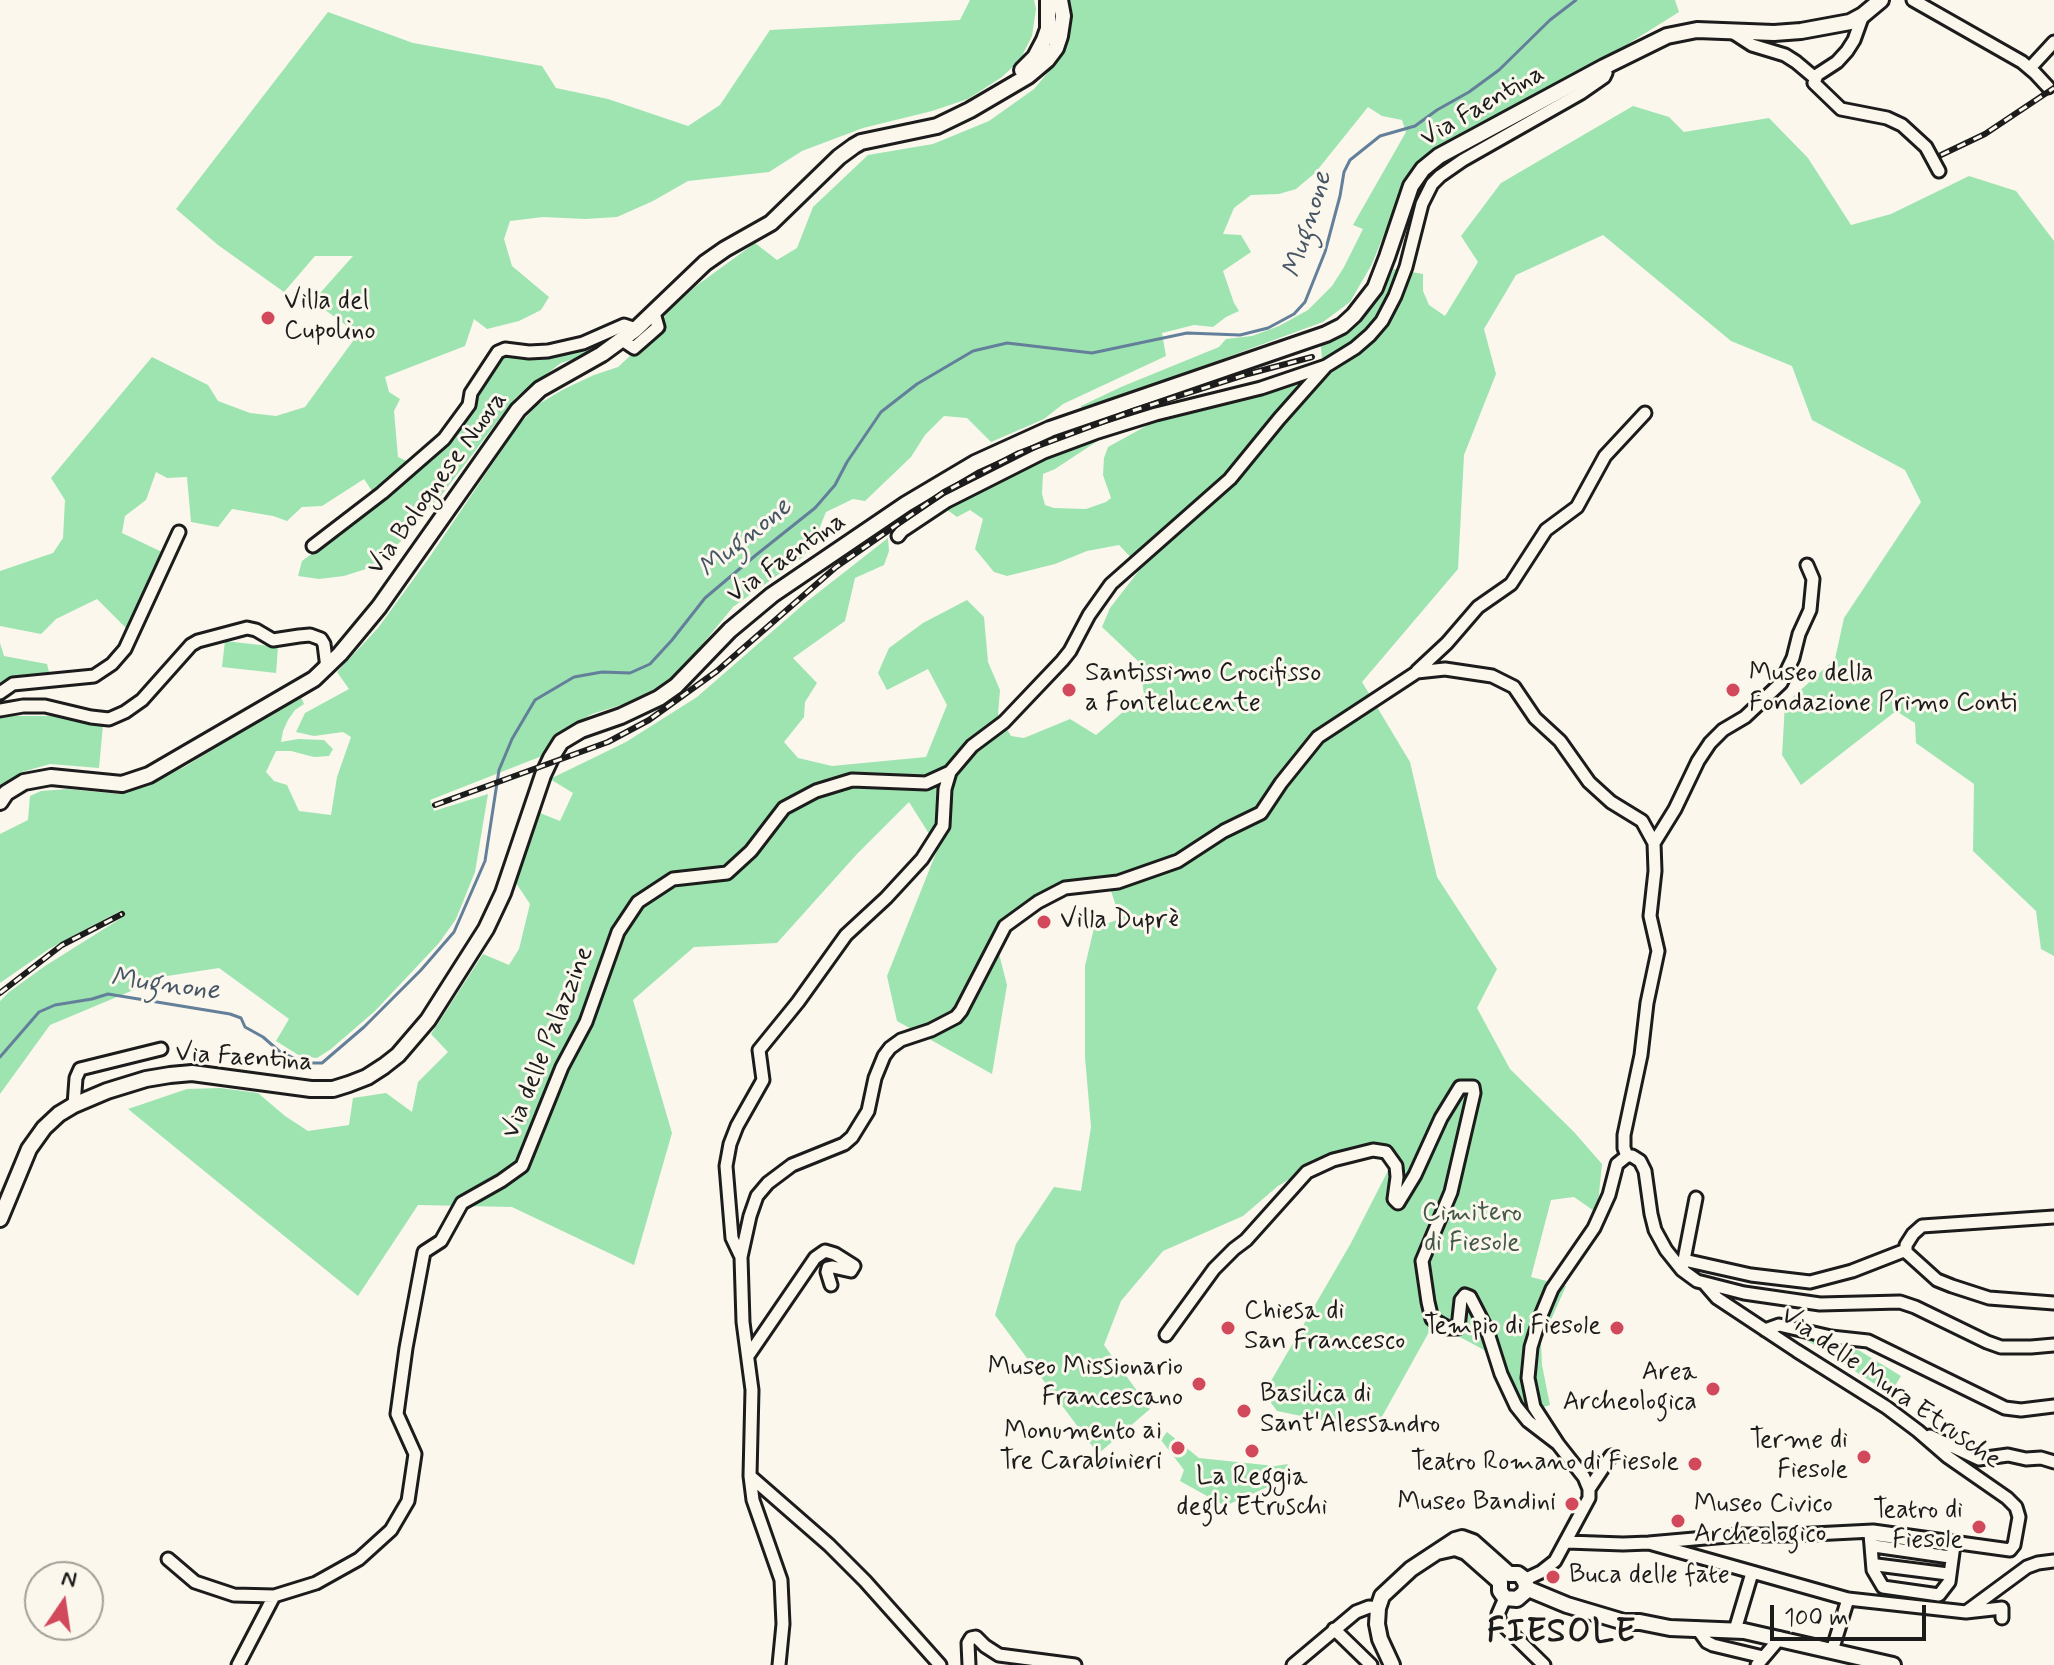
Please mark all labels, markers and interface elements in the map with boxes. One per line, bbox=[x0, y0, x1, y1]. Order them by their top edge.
street label: Via Faentina bbox=[1415, 59, 1551, 155]
water label: Mugnone bbox=[1277, 167, 1341, 283]
place label: Villa del Cupolino bbox=[284, 287, 376, 348]
marker: Villa del Cupolino bbox=[259, 309, 277, 327]
street label: Via Bolognese Nuova bbox=[361, 386, 515, 582]
water label: Mugnone bbox=[693, 491, 799, 587]
street label: Via Faentina bbox=[722, 507, 852, 611]
place label: Santissimo Crocifisso a Fontelucente bbox=[1085, 659, 1321, 720]
place label: Museo della Fondazione Primo Conti bbox=[1749, 659, 2017, 720]
marker: Santissimo Crocifisso a Fontelucente bbox=[1060, 681, 1078, 699]
marker: Museo della Fondazione Primo Conti bbox=[1724, 681, 1742, 699]
place label: Villa Duprè bbox=[1060, 906, 1179, 938]
marker: Villa Duprè bbox=[1035, 913, 1053, 931]
street label: Via delle Palazzine bbox=[496, 942, 602, 1144]
water label: Mugnone bbox=[108, 963, 222, 1009]
street label: Via Faentina bbox=[174, 1039, 314, 1079]
park label: Cimitero di Fiesole bbox=[1422, 1199, 1522, 1260]
place label: Chiesa di San Francesco bbox=[1244, 1297, 1405, 1358]
street label: Via delle Mura Etrusche bbox=[1774, 1301, 2006, 1477]
place label: Tempio di Fiesole bbox=[1424, 1312, 1601, 1344]
marker: Chiesa di San Francesco bbox=[1219, 1319, 1237, 1337]
marker: Tempio di Fiesole bbox=[1608, 1319, 1626, 1337]
place label: Museo Missionario Francescano bbox=[988, 1353, 1183, 1414]
place label: Area Archeologica bbox=[1563, 1358, 1697, 1420]
marker: Museo Missionario Francescano bbox=[1190, 1375, 1208, 1393]
place label: Basilica di Sant'Alessandro bbox=[1260, 1380, 1440, 1442]
marker: Area Archeologica bbox=[1704, 1380, 1722, 1398]
marker: Basilica di Sant'Alessandro bbox=[1235, 1402, 1253, 1420]
place label: Monumento ai Tre Carabinieri bbox=[999, 1417, 1162, 1478]
place label: Terme di Fiesole bbox=[1749, 1426, 1848, 1488]
marker: Monumento ai Tre Carabinieri bbox=[1169, 1439, 1187, 1457]
marker: La Reggia degli Etruschi bbox=[1243, 1442, 1261, 1460]
place label: Teatro Romano di Fiesole bbox=[1411, 1448, 1679, 1480]
marker: Terme di Fiesole bbox=[1855, 1448, 1873, 1466]
marker: Teatro Romano di Fiesole bbox=[1686, 1455, 1704, 1473]
place label: La Reggia degli Etruschi bbox=[1177, 1463, 1327, 1524]
place label: Museo Bandini bbox=[1397, 1488, 1556, 1520]
place label: Museo Civico Archeologico bbox=[1694, 1490, 1833, 1552]
marker: Museo Bandini bbox=[1563, 1495, 1581, 1513]
place label: Teatro di Fiesole bbox=[1873, 1496, 1963, 1558]
marker: Museo Civico Archeologico bbox=[1669, 1512, 1687, 1530]
marker: Teatro di Fiesole bbox=[1970, 1518, 1988, 1536]
north arrow bbox=[24, 1561, 104, 1641]
place label: Buca delle fate bbox=[1569, 1561, 1730, 1593]
text: N bbox=[59, 1564, 79, 1595]
marker: Buca delle fate bbox=[1544, 1568, 1562, 1586]
scale bar bbox=[1774, 1589, 1930, 1639]
text: 100 m bbox=[1784, 1603, 1848, 1634]
district label: FIESOLE bbox=[1486, 1614, 1638, 1654]

